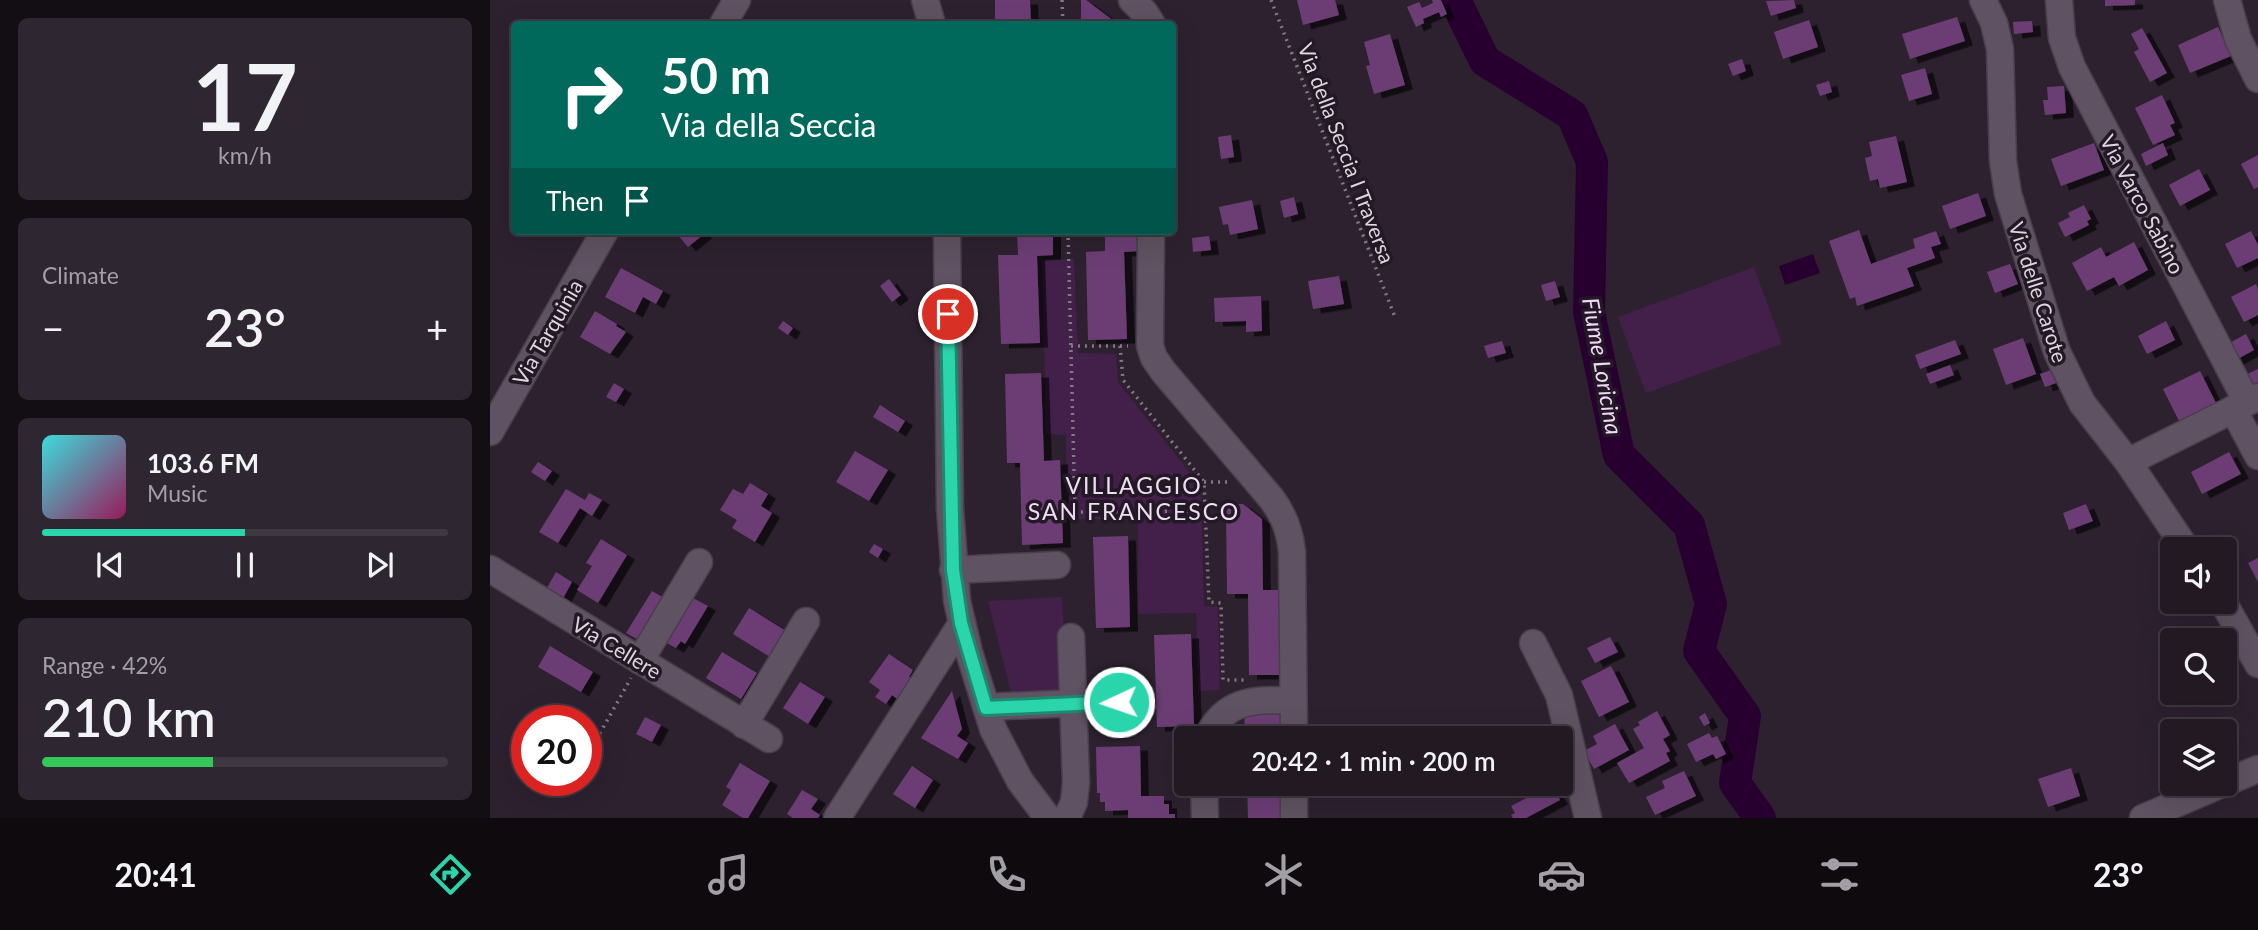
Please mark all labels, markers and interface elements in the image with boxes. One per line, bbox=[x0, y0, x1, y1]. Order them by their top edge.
street label: Via della Seccia I Traversa bbox=[1293, 39, 1401, 267]
text: 17 bbox=[192, 41, 298, 150]
text: 50 m bbox=[661, 46, 771, 104]
icon: right bbox=[546, 49, 637, 140]
text: Via della Seccia bbox=[661, 105, 876, 144]
street label: Via Varco Sabino bbox=[2096, 130, 2190, 278]
text: km/h bbox=[218, 141, 272, 169]
icon: arrive bbox=[618, 182, 656, 220]
text: Then bbox=[546, 185, 604, 217]
street label: Via delle Carote bbox=[2005, 219, 2073, 365]
text: Climate bbox=[42, 261, 119, 289]
street label: Via Tarquinia bbox=[507, 275, 587, 389]
pin bbox=[918, 284, 978, 344]
icon: arrive bbox=[929, 295, 967, 333]
water label: Fiume Loricina bbox=[1577, 295, 1629, 437]
text: 23° bbox=[204, 296, 286, 358]
text: − bbox=[42, 305, 64, 351]
text: + bbox=[426, 305, 448, 351]
text: 103.6 FM bbox=[147, 447, 259, 479]
district label: VILLAGGIO SAN FRANCESCO bbox=[1028, 471, 1240, 525]
text: Music bbox=[147, 479, 207, 507]
map controls bbox=[2160, 537, 2237, 796]
button: sound bbox=[2160, 537, 2237, 614]
icon: previous bbox=[91, 546, 129, 584]
icon: pause bbox=[226, 546, 264, 584]
icon: next bbox=[361, 546, 399, 584]
street label: Via Cellere bbox=[568, 611, 666, 683]
button: search bbox=[2160, 628, 2237, 705]
text: Range · 42% bbox=[42, 651, 167, 679]
position arrow bbox=[1082, 665, 1156, 739]
text: 210 km bbox=[42, 686, 216, 748]
speed limit sign: 20 bbox=[511, 705, 602, 796]
button: layers bbox=[2160, 719, 2237, 796]
text: 20:42 · 1 min · 200 m bbox=[1251, 745, 1496, 777]
icon: directions bbox=[426, 850, 475, 899]
icon: music bbox=[704, 850, 753, 899]
icon: phone bbox=[982, 850, 1031, 899]
icon: climate bbox=[1259, 850, 1308, 899]
icon: car bbox=[1537, 850, 1586, 899]
icon: filters bbox=[1815, 850, 1864, 899]
text: 20:41 bbox=[114, 855, 197, 894]
text: 23° bbox=[2093, 855, 2143, 894]

